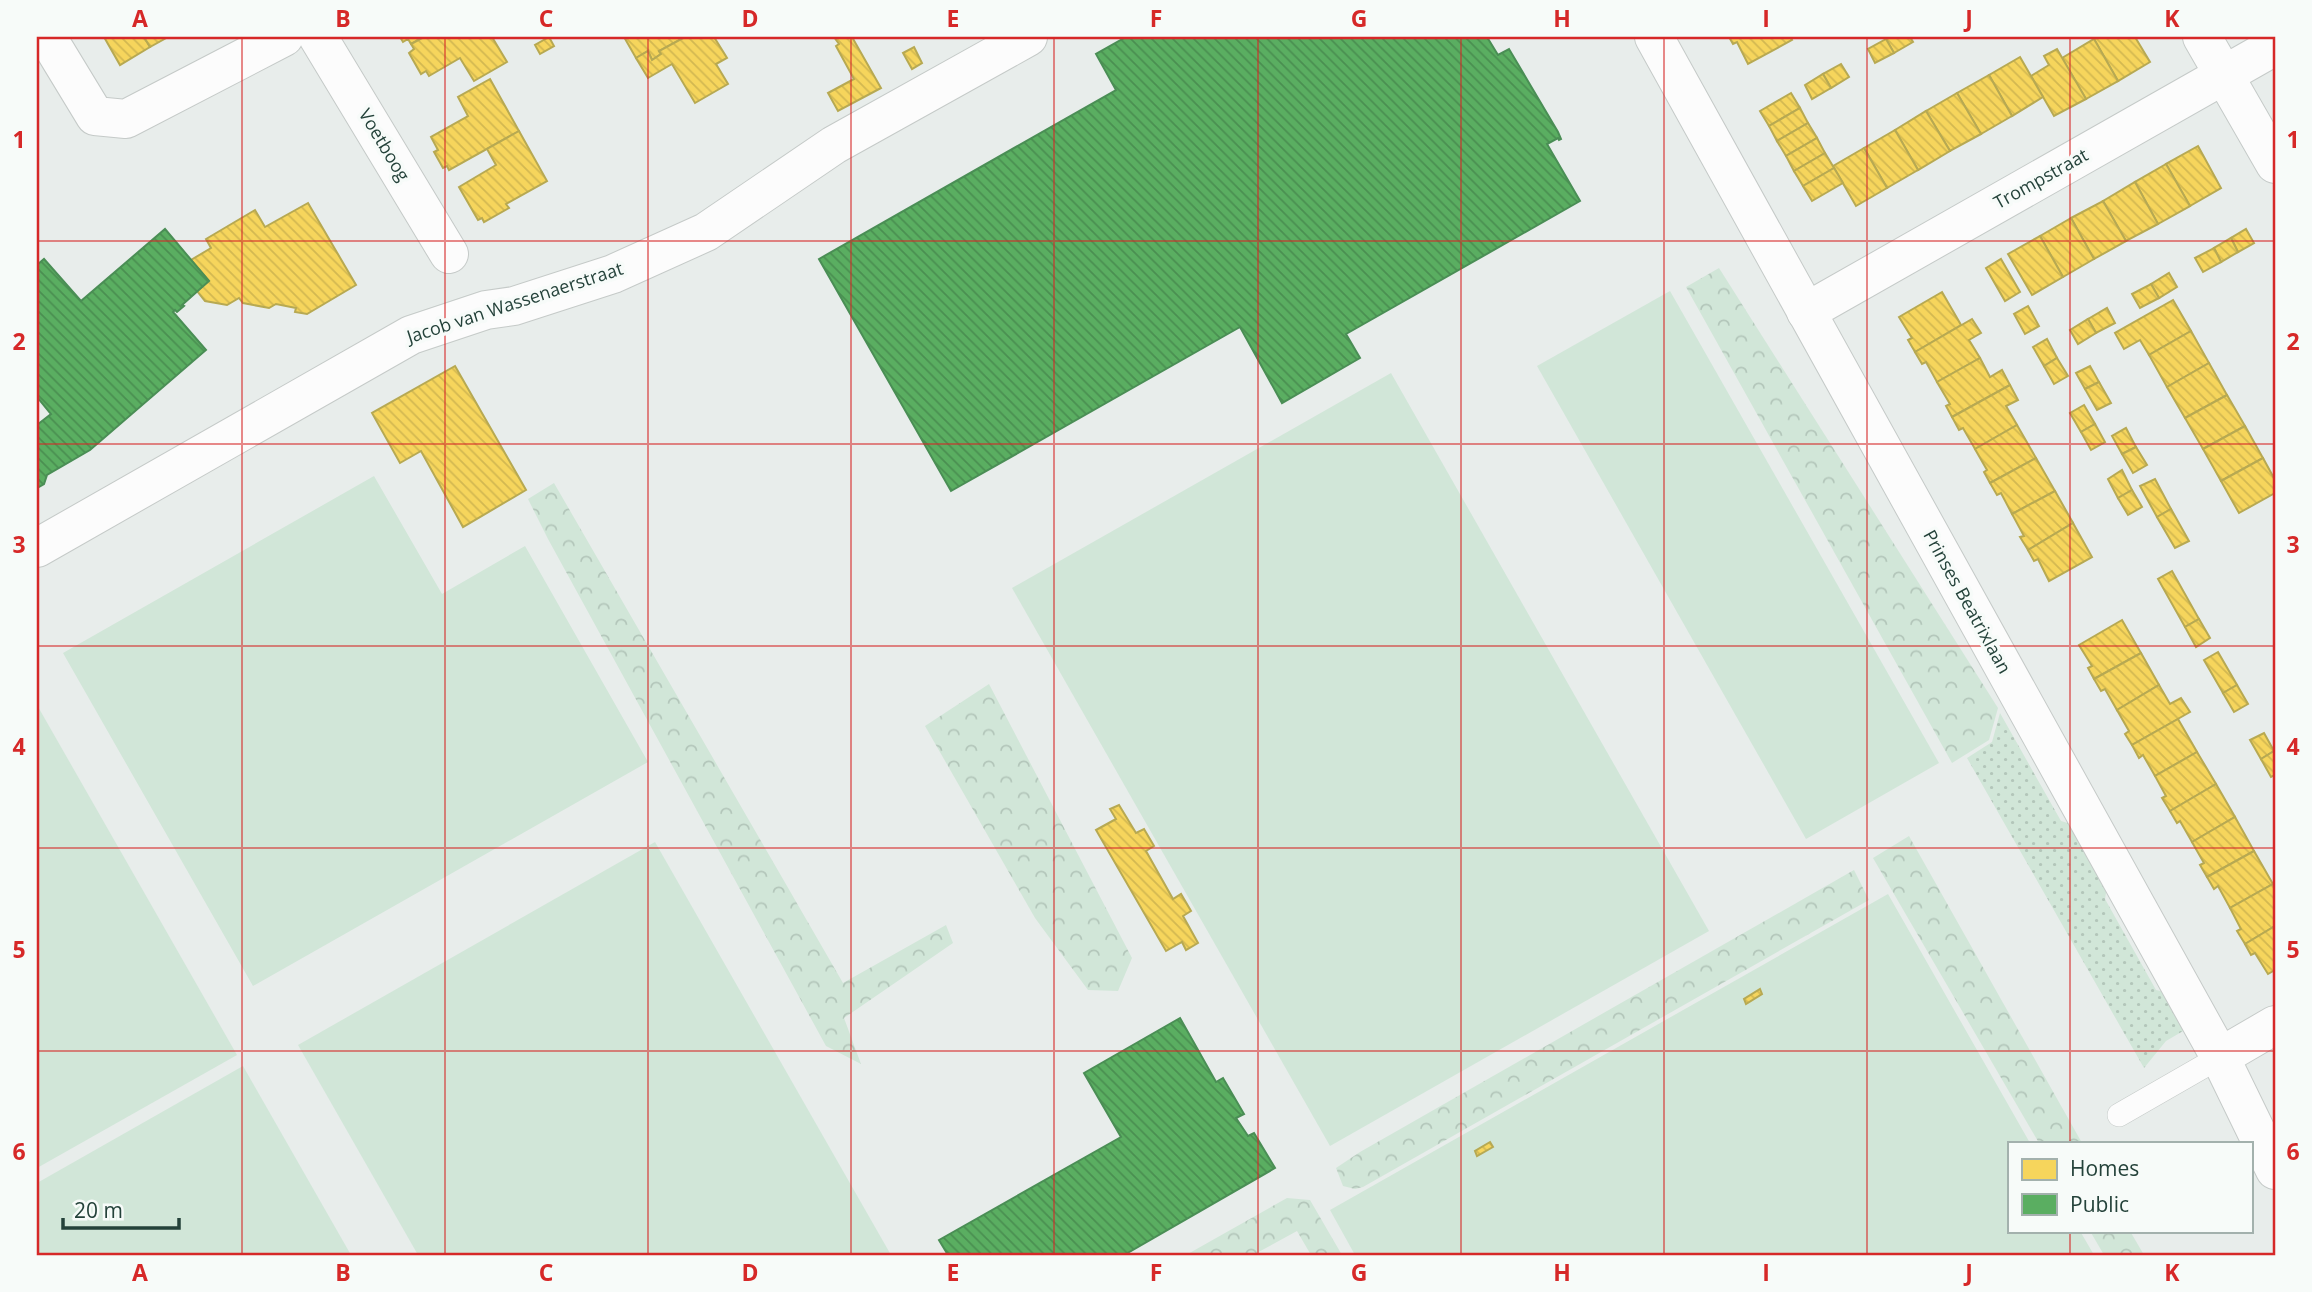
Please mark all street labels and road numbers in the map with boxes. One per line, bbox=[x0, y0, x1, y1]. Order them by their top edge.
street label: Voetboog bbox=[354, 104, 416, 185]
street label: Trompstraat bbox=[1989, 142, 2092, 214]
street label: Jacob van Wassenaerstraat bbox=[402, 256, 626, 349]
street label: Prinses Beatrixlaan bbox=[1918, 525, 2017, 678]

